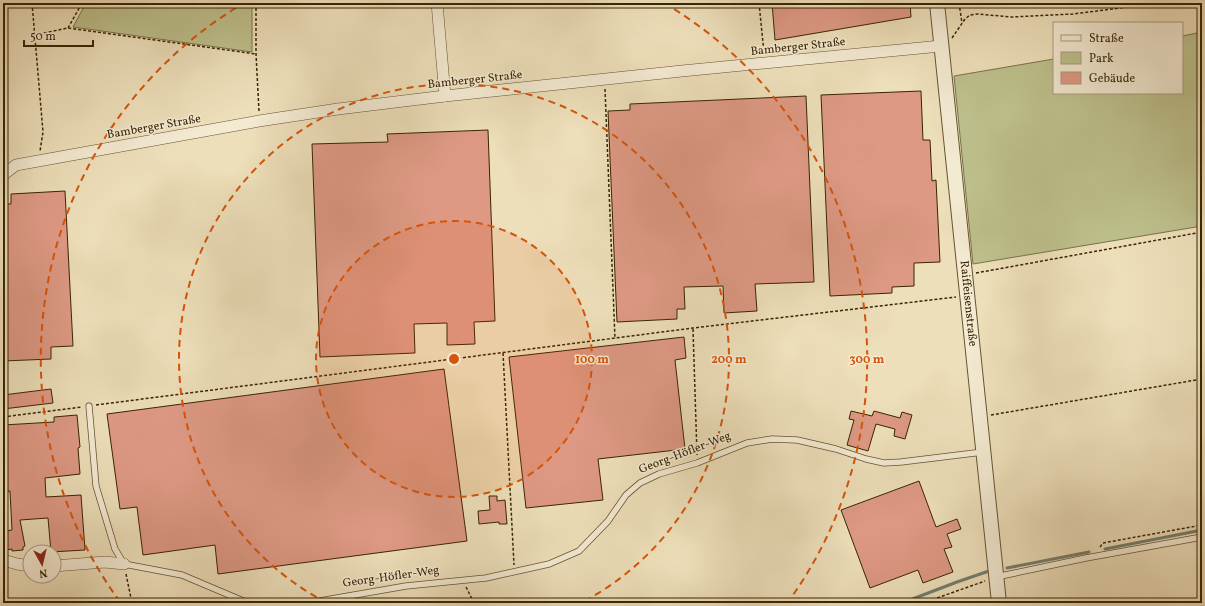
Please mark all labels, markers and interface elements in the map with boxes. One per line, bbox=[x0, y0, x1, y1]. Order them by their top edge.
scale bar bbox=[24, 22, 93, 48]
legend bbox=[1053, 22, 1183, 94]
text: 50 m bbox=[30, 29, 56, 45]
text: Straße bbox=[1089, 31, 1124, 47]
street label: Bamberger Straße bbox=[750, 34, 847, 60]
text: Park bbox=[1089, 51, 1114, 67]
street label: Bamberger Straße bbox=[427, 67, 524, 93]
text: Gebäude bbox=[1089, 71, 1136, 87]
street label: Bamberger Straße bbox=[106, 111, 203, 143]
street label: Raiffeisenstraße bbox=[956, 260, 980, 348]
centre of rings bbox=[447, 352, 461, 366]
text: 100 m bbox=[575, 352, 609, 368]
text: 200 m bbox=[711, 352, 747, 368]
text: 300 m bbox=[850, 352, 885, 368]
street label: Georg-Höfler-Weg bbox=[637, 428, 733, 478]
north arrow bbox=[22, 544, 62, 584]
street label: Georg-Höfler-Weg bbox=[342, 562, 440, 592]
text: N bbox=[38, 564, 48, 580]

